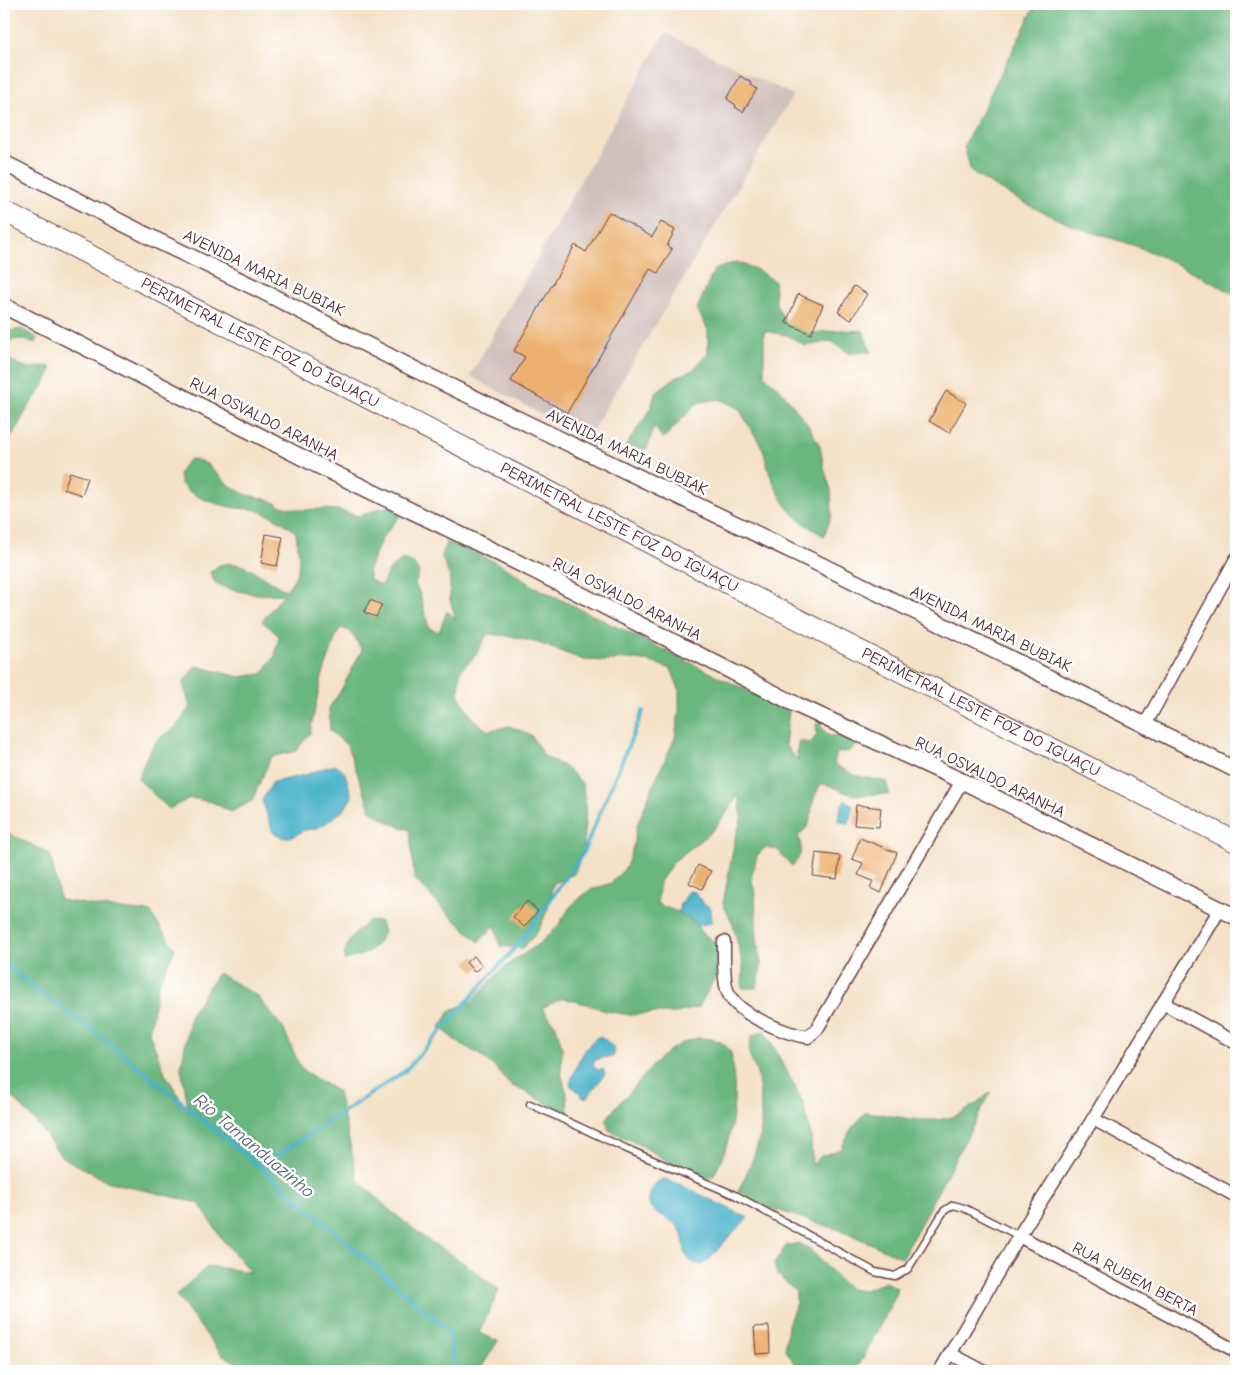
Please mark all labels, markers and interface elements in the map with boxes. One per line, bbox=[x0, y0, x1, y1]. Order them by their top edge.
street label: AVENIDA MARIA BUBIAK bbox=[181, 226, 347, 320]
street label: PERIMETRAL LESTE FOZ DO IGUAÇU bbox=[138, 274, 382, 411]
street label: RUA OSVALDO ARANHA bbox=[187, 374, 341, 464]
street label: AVENIDA MARIA BUBIAK bbox=[544, 405, 710, 499]
street label: PERIMETRAL LESTE FOZ DO IGUAÇU bbox=[497, 459, 741, 596]
street label: RUA OSVALDO ARANHA bbox=[550, 554, 704, 644]
street label: AVENIDA MARIA BUBIAK bbox=[908, 582, 1074, 676]
street label: PERIMETRAL LESTE FOZ DO IGUAÇU bbox=[859, 644, 1103, 780]
street label: RUA OSVALDO ARANHA bbox=[912, 733, 1068, 821]
water label: Rio Tamanduazinho bbox=[190, 1090, 318, 1202]
street label: RUA RUBEM BERTA bbox=[1069, 1238, 1201, 1320]

